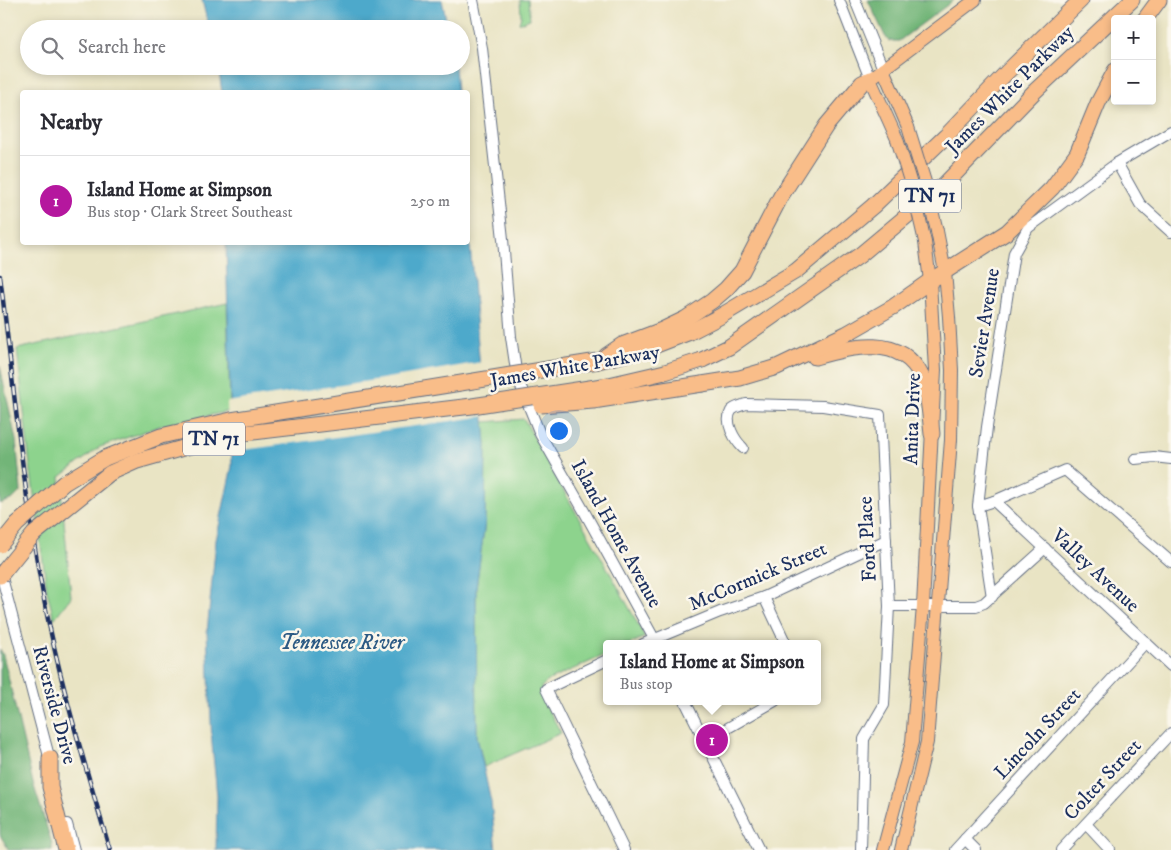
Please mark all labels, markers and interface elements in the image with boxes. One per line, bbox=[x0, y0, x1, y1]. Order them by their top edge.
map controls bbox=[1111, 15, 1156, 105]
button: + bbox=[1111, 15, 1156, 60]
search box bbox=[20, 20, 470, 75]
street label: James White Parkway bbox=[939, 20, 1080, 161]
icon: search bbox=[38, 34, 66, 62]
text: Search here bbox=[78, 36, 166, 59]
button: − bbox=[1111, 60, 1156, 105]
text: Nearby bbox=[40, 110, 102, 136]
text: Island Home at Simpson bbox=[87, 179, 272, 202]
road number: TN 71 bbox=[899, 180, 961, 212]
text: 1 bbox=[53, 191, 59, 211]
text: 250 m bbox=[410, 191, 450, 211]
text: Bus stop · Clark Street Southeast bbox=[87, 202, 293, 222]
street label: Sevier Avenue bbox=[964, 267, 1006, 379]
street label: James White Parkway bbox=[486, 340, 662, 395]
street label: Anita Drive bbox=[899, 373, 927, 465]
your location bbox=[546, 418, 572, 444]
road number: TN 71 bbox=[183, 422, 245, 456]
street label: Island Home Avenue bbox=[565, 456, 667, 612]
street label: Ford Place bbox=[853, 495, 883, 583]
street label: Valley Avenue bbox=[1045, 523, 1144, 618]
street label: McCormick Street bbox=[685, 537, 831, 617]
water label: Tennessee River bbox=[280, 630, 406, 656]
popup bbox=[603, 640, 821, 705]
street label: Riverside Drive bbox=[26, 643, 82, 767]
text: Island Home at Simpson bbox=[620, 651, 804, 674]
text: Bus stop bbox=[620, 674, 672, 694]
street label: Lincoln Street bbox=[989, 683, 1087, 785]
pin: 1 bbox=[696, 721, 728, 759]
street label: Colter Street bbox=[1059, 734, 1147, 826]

